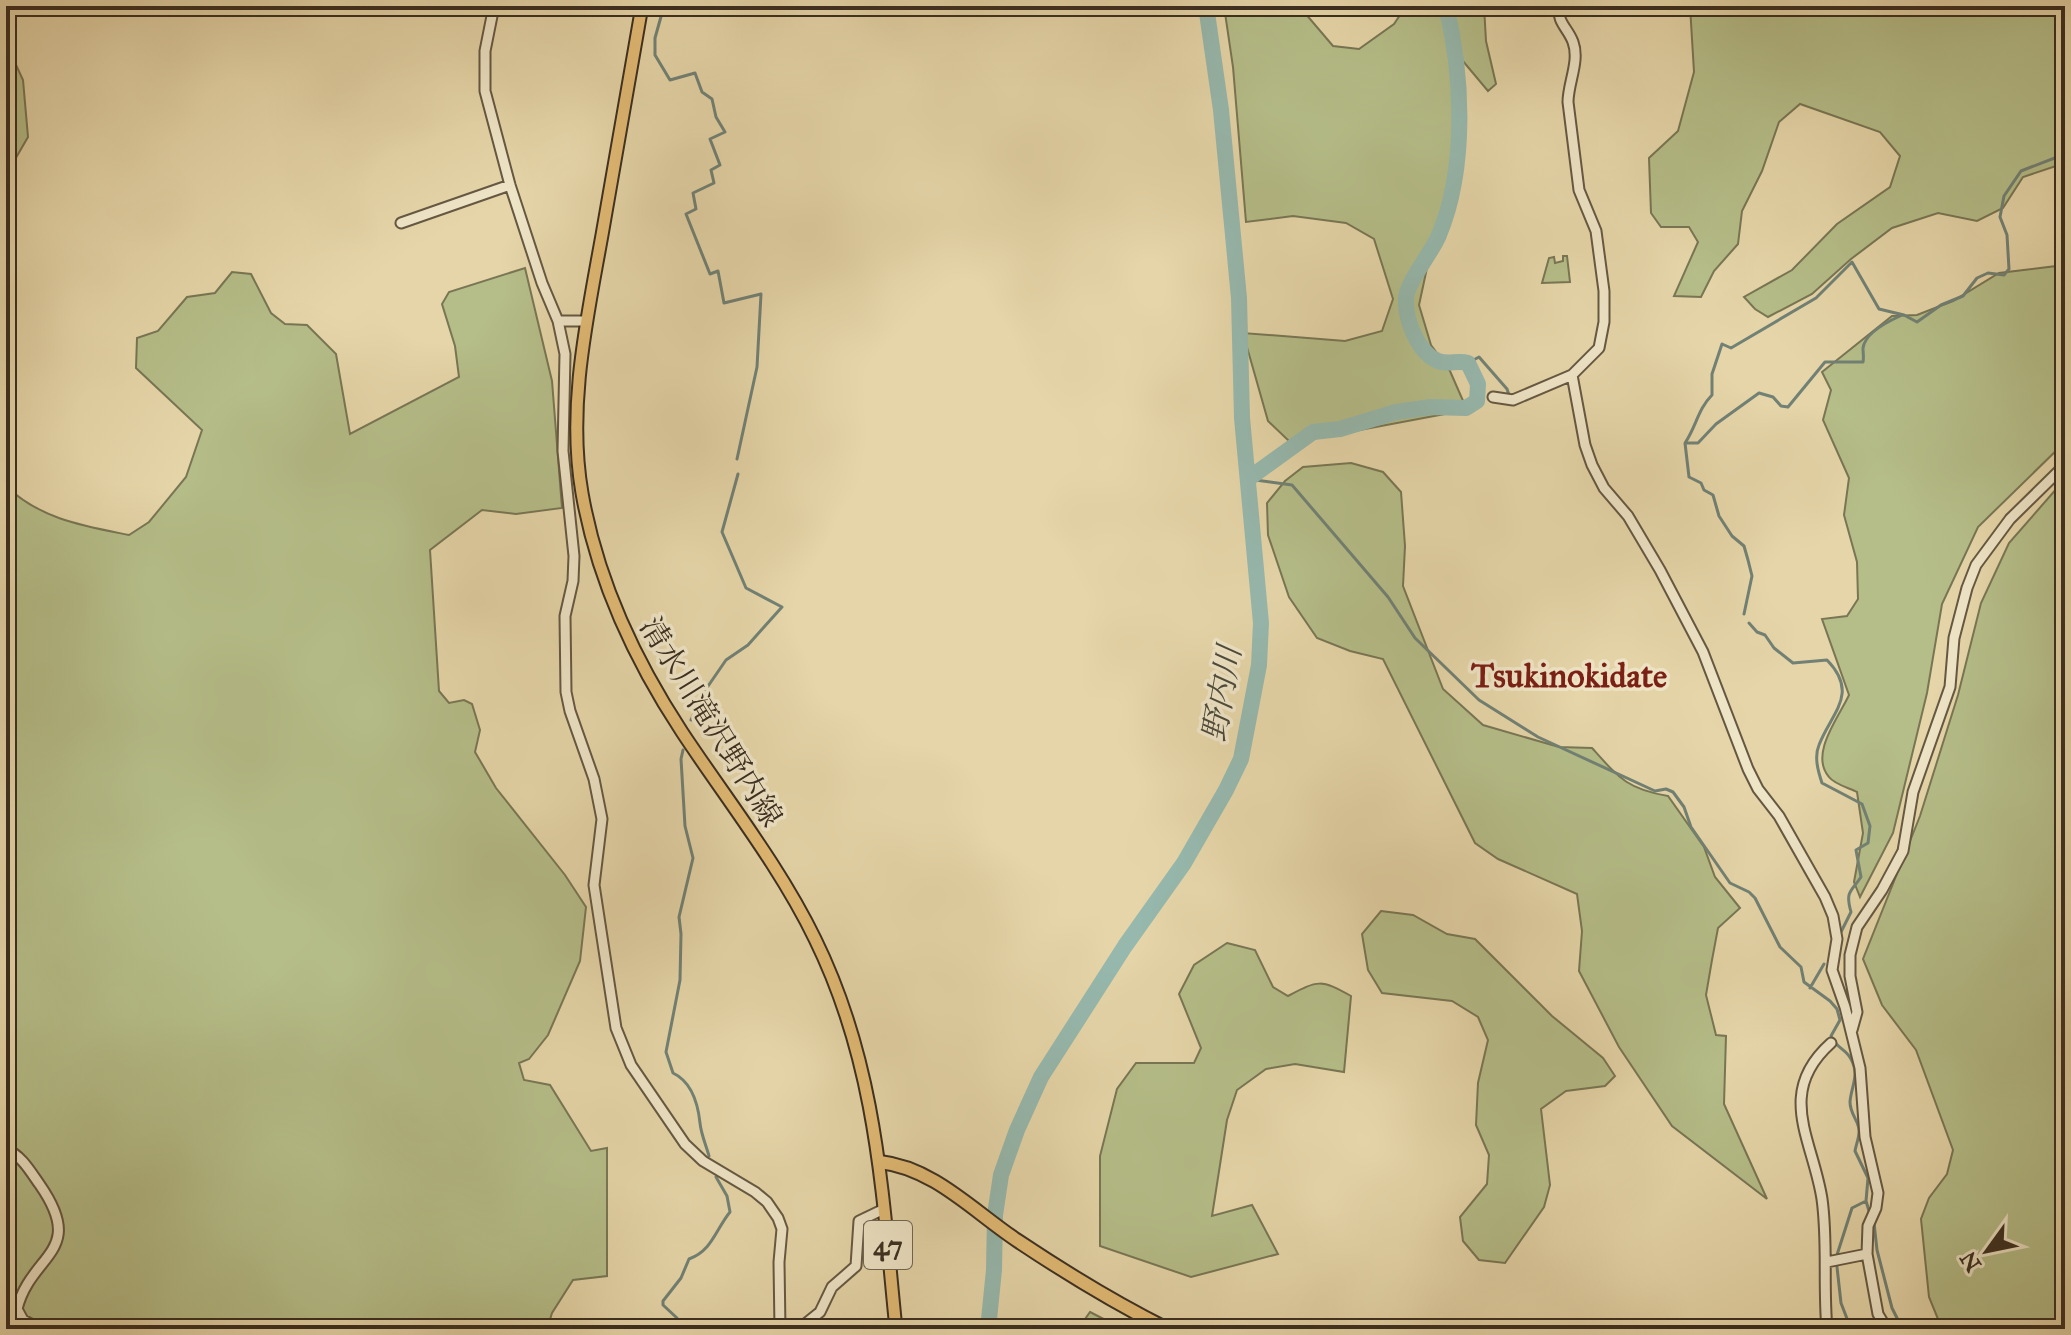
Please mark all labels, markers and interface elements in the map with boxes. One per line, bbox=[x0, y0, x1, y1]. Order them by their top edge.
street label: 清水川滝沢野内線 bbox=[632, 611, 790, 833]
water label: 野内川 bbox=[1194, 640, 1250, 745]
district label: Tsukinokidate bbox=[1471, 655, 1667, 696]
north arrow bbox=[1947, 1211, 2027, 1291]
road number: 47 bbox=[864, 1221, 912, 1269]
text: N bbox=[1954, 1246, 1987, 1277]

